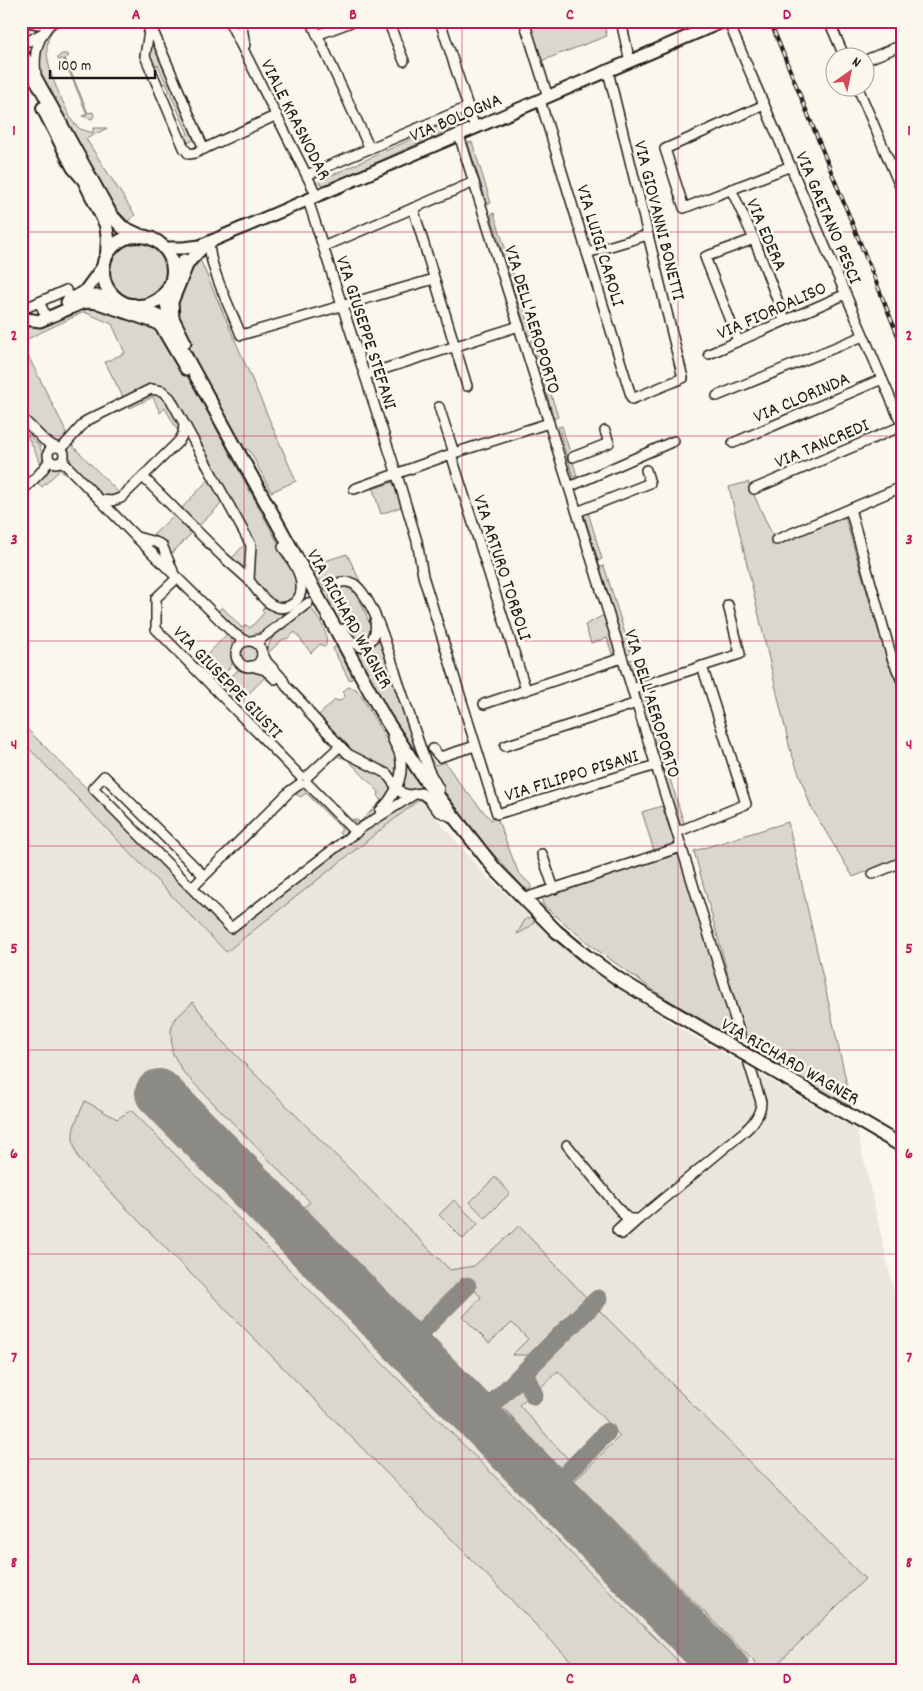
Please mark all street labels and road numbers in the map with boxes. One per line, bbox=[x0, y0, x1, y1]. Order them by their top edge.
street label: VIALE KRASNODAR bbox=[252, 55, 336, 186]
street label: VIA BOLOGNA bbox=[406, 88, 507, 151]
street label: VIA GIOVANNI BONETTI bbox=[625, 138, 691, 304]
street label: VIA GAETANO PESCI bbox=[787, 148, 867, 289]
street label: VIA LUIGI CAROLI bbox=[567, 182, 630, 310]
street label: VIA EDERA bbox=[737, 195, 792, 276]
street label: VIA DELL'AEROPORTO bbox=[495, 242, 566, 398]
street label: VIA GIUSEPPE STEFANI bbox=[327, 253, 402, 414]
street label: VIA FIORDALISO bbox=[713, 276, 832, 348]
street label: VIA CLORINDA bbox=[750, 367, 855, 432]
street label: VIA TANCREDI bbox=[771, 413, 874, 477]
street label: VIA ARTURO TORBOLI bbox=[464, 492, 537, 645]
street label: VIA RICHARD WAGNER bbox=[298, 545, 398, 694]
street label: VIA GIUSEPPE GIUSTI bbox=[165, 621, 288, 746]
street label: VIA DELL'AEROPORTO bbox=[615, 626, 686, 782]
street label: VIA FILIPPO PISANI bbox=[502, 744, 642, 811]
street label: VIA RICHARD WAGNER bbox=[715, 1012, 864, 1114]

